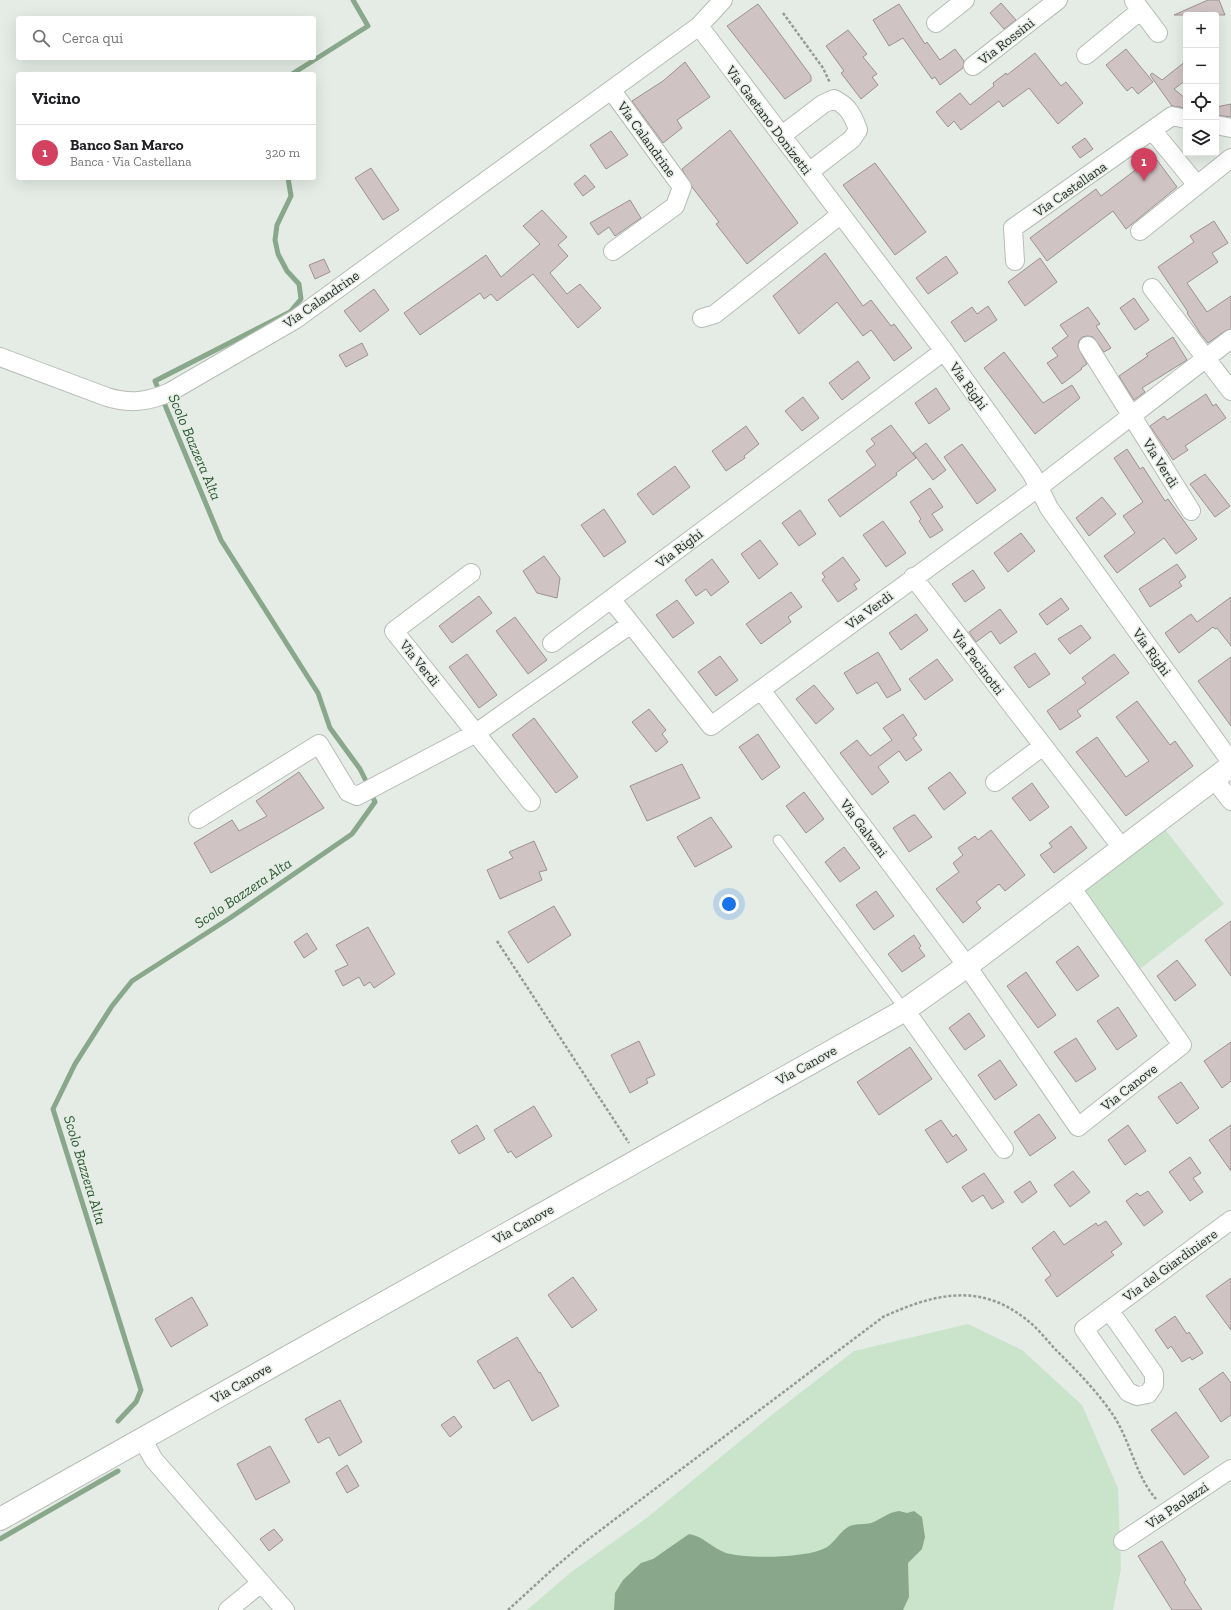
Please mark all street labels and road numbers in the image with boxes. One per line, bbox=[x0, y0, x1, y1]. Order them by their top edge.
street label: Via Rossini bbox=[974, 14, 1038, 69]
street label: Via Gaetano Donizetti bbox=[721, 62, 815, 178]
street label: Via Calandrine bbox=[613, 97, 680, 181]
street label: Via Castellana bbox=[1030, 158, 1110, 221]
street label: Via Calandrine bbox=[279, 267, 363, 332]
street label: Via Righi bbox=[945, 358, 992, 413]
street label: Via Verdi bbox=[1138, 435, 1182, 491]
street label: Via Righi bbox=[652, 525, 706, 572]
street label: Via Verdi bbox=[841, 587, 896, 634]
street label: Via Righi bbox=[1128, 624, 1175, 679]
street label: Via Pacinotti bbox=[947, 626, 1008, 698]
street label: Via Verdi bbox=[395, 636, 443, 690]
street label: Via Galvani bbox=[836, 795, 891, 861]
street label: Via Canove bbox=[772, 1042, 840, 1090]
street label: Via Canove bbox=[1097, 1060, 1161, 1115]
street label: Via Canove bbox=[489, 1201, 557, 1249]
street label: Via del Giardiniere bbox=[1119, 1225, 1221, 1306]
street label: Via Canove bbox=[207, 1359, 275, 1408]
street label: Via Paolazzi bbox=[1142, 1478, 1212, 1533]

